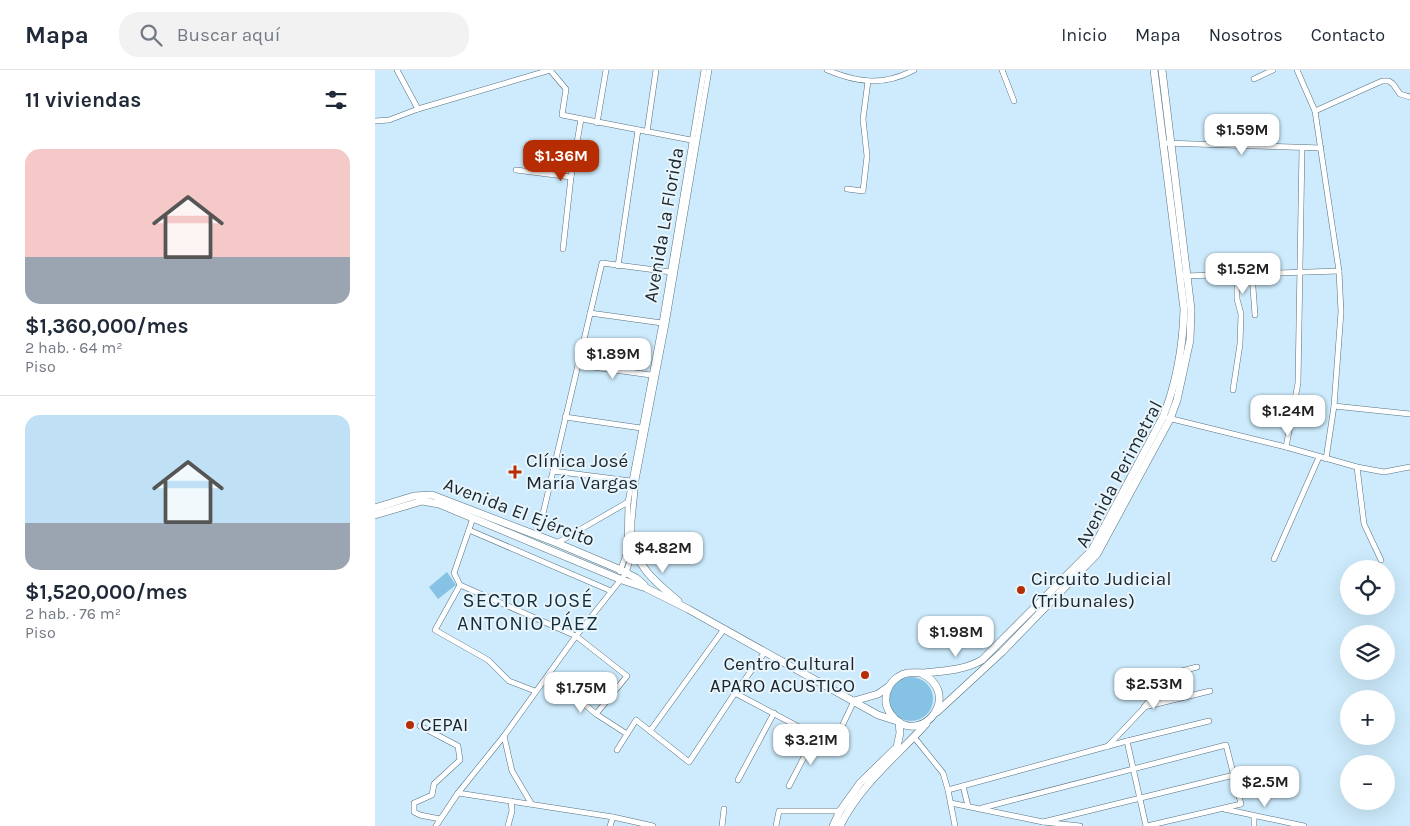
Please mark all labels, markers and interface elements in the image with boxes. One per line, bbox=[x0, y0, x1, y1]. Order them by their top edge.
search box bbox=[119, 12, 469, 57]
text: Mapa bbox=[25, 21, 89, 49]
icon: search bbox=[137, 21, 165, 49]
text: Buscar aquí bbox=[177, 24, 280, 46]
text: Inicio bbox=[1061, 24, 1107, 46]
text: Mapa bbox=[1135, 24, 1181, 46]
text: Nosotros bbox=[1209, 24, 1283, 46]
text: Contacto bbox=[1311, 24, 1385, 46]
icon: filters bbox=[322, 86, 350, 114]
text: 11 viviendas bbox=[25, 88, 141, 112]
pin: $1.59M bbox=[1201, 114, 1283, 156]
text: $1.59M bbox=[1215, 120, 1269, 139]
pin: $1.36M bbox=[520, 140, 602, 182]
text: $1.36M bbox=[534, 146, 588, 165]
street label: Avenida La Florida bbox=[640, 146, 688, 304]
icon: home bbox=[143, 182, 233, 272]
pin: $1.52M bbox=[1202, 252, 1284, 295]
text: $1.52M bbox=[1216, 259, 1270, 278]
text: $1,360,000/mes bbox=[25, 314, 189, 338]
text: 2 hab. · 64 m² bbox=[25, 338, 123, 357]
pin: $1.89M bbox=[572, 338, 654, 380]
text: $1.89M bbox=[586, 344, 640, 363]
text: Piso bbox=[25, 357, 56, 376]
pin: $1.24M bbox=[1247, 394, 1329, 437]
street label: Avenida Perimetral bbox=[1071, 397, 1167, 551]
text: $1.24M bbox=[1261, 401, 1315, 420]
icon: home bbox=[143, 447, 233, 537]
place label: Clínica José María Vargas bbox=[526, 450, 638, 494]
marker: Clínica José María Vargas bbox=[508, 465, 522, 479]
street label: Avenida El Ejército bbox=[440, 473, 598, 551]
pin: $4.82M bbox=[622, 532, 704, 574]
text: $4.82M bbox=[634, 538, 692, 557]
map controls bbox=[1340, 560, 1395, 810]
button: locate bbox=[1340, 560, 1395, 615]
place label: Circuito Judicial (Tribunales) bbox=[1031, 568, 1172, 612]
text: $1,520,000/mes bbox=[25, 580, 188, 604]
marker: Circuito Judicial (Tribunales) bbox=[1015, 584, 1027, 596]
district label: SECTOR JOSÉ ANTONIO PÁEZ bbox=[457, 588, 599, 635]
text: 2 hab. · 76 m² bbox=[25, 604, 121, 623]
pin: $1.98M bbox=[915, 616, 997, 658]
text: $1.98M bbox=[929, 622, 983, 641]
text: Piso bbox=[25, 623, 56, 642]
button: layers bbox=[1340, 625, 1395, 680]
place label: Centro Cultural APARO ACUSTICO bbox=[710, 653, 855, 697]
pin: $2.53M bbox=[1113, 668, 1195, 710]
marker: Centro Cultural APARO ACUSTICO bbox=[859, 669, 871, 681]
pin: $1.75M bbox=[540, 672, 622, 714]
text: $2.53M bbox=[1125, 674, 1183, 693]
text: $1.75M bbox=[555, 678, 607, 697]
button: + bbox=[1340, 690, 1395, 745]
place label: CEPAI bbox=[420, 714, 468, 736]
marker: CEPAI bbox=[404, 719, 416, 731]
pin: $3.21M bbox=[770, 724, 852, 766]
text: $3.21M bbox=[784, 730, 838, 749]
button: − bbox=[1340, 755, 1395, 810]
pin: $2.5M bbox=[1230, 766, 1300, 808]
text: $2.5M bbox=[1241, 772, 1289, 791]

